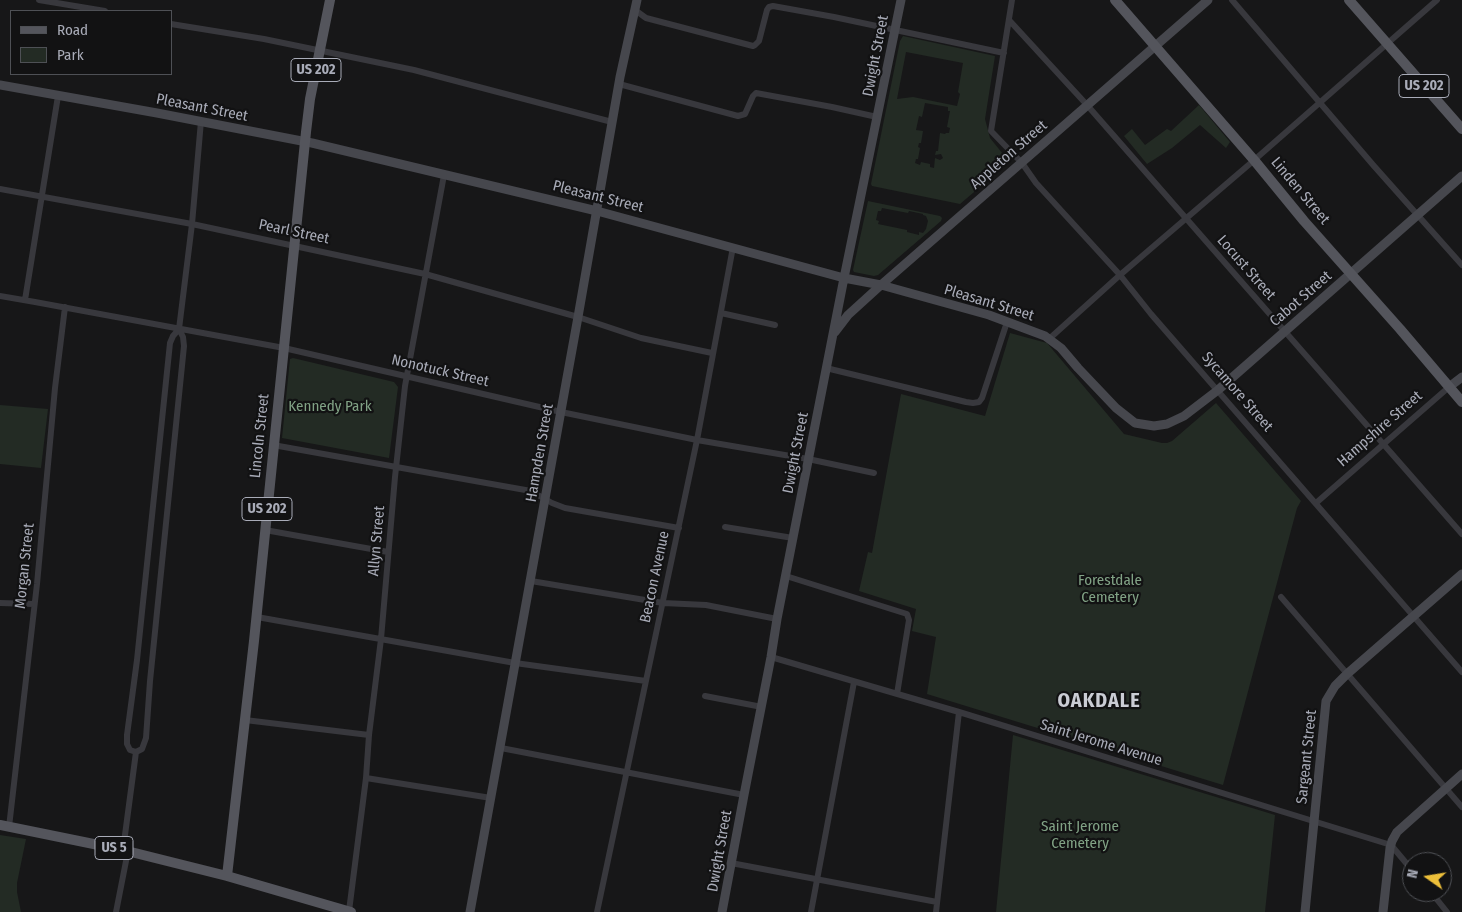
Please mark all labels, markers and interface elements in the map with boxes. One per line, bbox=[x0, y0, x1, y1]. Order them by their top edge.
legend bbox=[10, 10, 172, 75]
street label: Dwight Street bbox=[859, 14, 893, 98]
text: Road bbox=[57, 21, 88, 39]
text: Park bbox=[57, 46, 84, 64]
road number: US 202 bbox=[291, 58, 341, 82]
road number: US 202 bbox=[1399, 74, 1449, 98]
street label: Pleasant Street bbox=[155, 90, 249, 126]
street label: Appleton Street bbox=[967, 117, 1051, 193]
street label: Linden Street bbox=[1267, 154, 1333, 228]
street label: Pleasant Street bbox=[551, 177, 645, 217]
street label: Pearl Street bbox=[257, 216, 331, 248]
street label: Locust Street bbox=[1213, 232, 1279, 304]
street label: Cabot Street bbox=[1266, 267, 1336, 331]
street label: Pleasant Street bbox=[942, 281, 1036, 325]
street label: Sycamore Street bbox=[1198, 349, 1276, 435]
street label: Nonotuck Street bbox=[390, 351, 490, 391]
street label: Hampshire Street bbox=[1334, 387, 1426, 471]
street label: Lincoln Street bbox=[247, 393, 273, 479]
park label: Kennedy Park bbox=[288, 398, 372, 416]
street label: Hampden Street bbox=[522, 402, 558, 504]
street label: Dwight Street bbox=[779, 411, 813, 495]
road number: US 202 bbox=[242, 498, 292, 520]
street label: Allyn Street bbox=[365, 505, 389, 577]
street label: Morgan Street bbox=[12, 522, 38, 610]
street label: Beacon Avenue bbox=[636, 529, 674, 625]
park label: Forestdale Cemetery bbox=[1078, 572, 1142, 607]
district label: OAKDALE bbox=[1057, 689, 1141, 713]
street label: Sargeant Street bbox=[1293, 709, 1321, 805]
street label: Saint Jerome Avenue bbox=[1038, 716, 1164, 770]
street label: Dwight Street bbox=[704, 809, 736, 893]
park label: Saint Jerome Cemetery bbox=[1041, 818, 1119, 853]
road number: US 5 bbox=[95, 836, 133, 860]
north arrow bbox=[1402, 852, 1452, 902]
text: N bbox=[1404, 868, 1422, 880]

